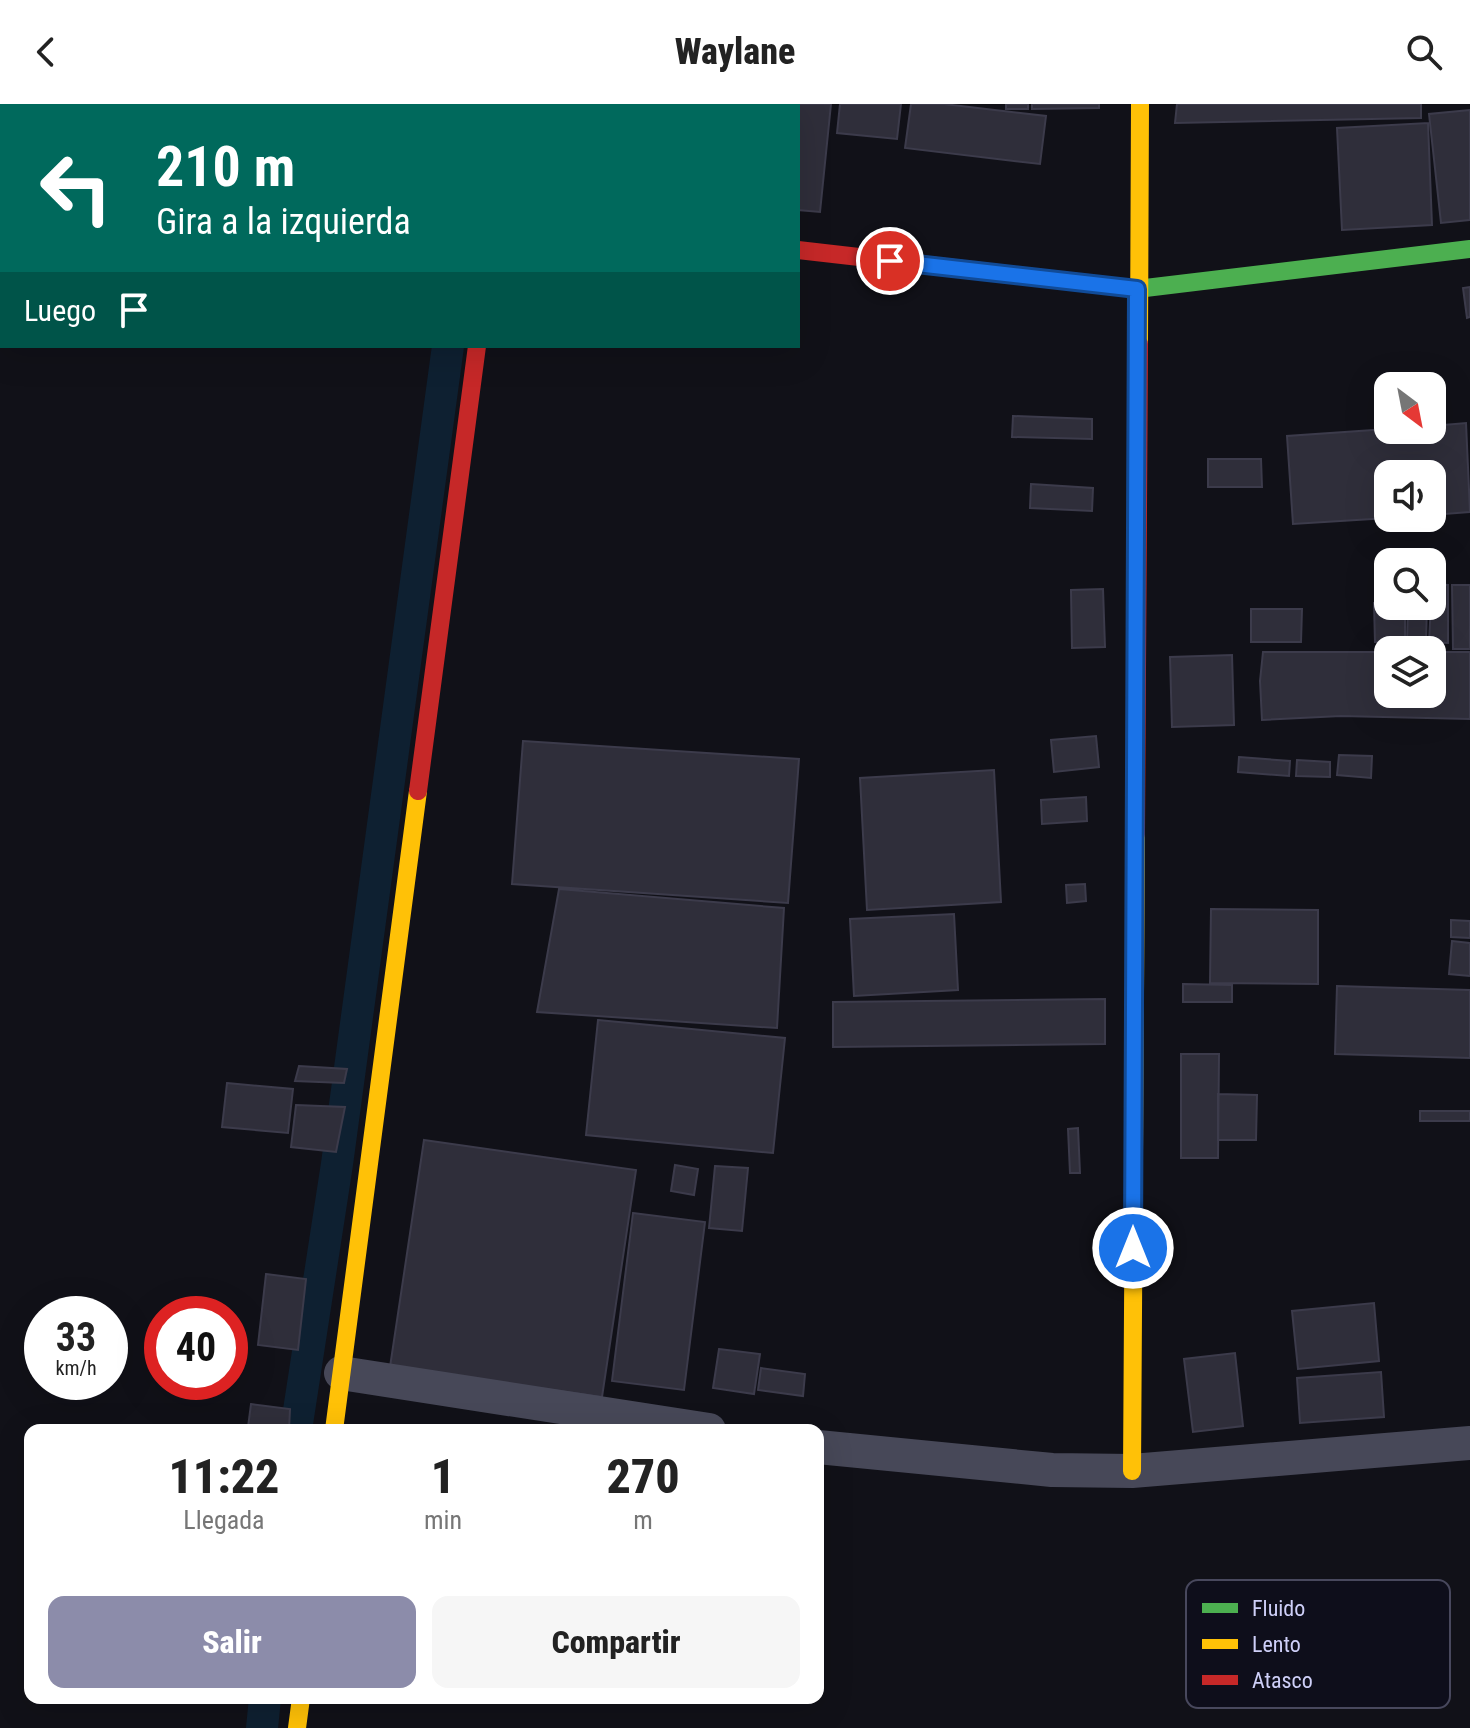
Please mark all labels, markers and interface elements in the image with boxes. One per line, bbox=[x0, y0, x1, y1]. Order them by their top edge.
icon: back bbox=[24, 30, 68, 74]
icon: search bbox=[1402, 30, 1446, 74]
text: Waylane bbox=[675, 31, 795, 73]
text: 210 m bbox=[156, 134, 295, 200]
icon: left bbox=[24, 136, 128, 240]
text: Gira a la izquierda bbox=[156, 201, 411, 243]
pin bbox=[856, 227, 924, 295]
icon: arrive bbox=[868, 239, 912, 283]
icon: arrive bbox=[112, 288, 156, 332]
text: Luego bbox=[24, 293, 96, 328]
north arrow bbox=[1374, 372, 1446, 444]
map controls bbox=[1374, 372, 1446, 708]
button: sound bbox=[1374, 460, 1446, 532]
button: search bbox=[1374, 548, 1446, 620]
button: layers bbox=[1374, 636, 1446, 708]
position arrow bbox=[1091, 1206, 1175, 1290]
speed limit sign: 40 bbox=[144, 1296, 248, 1400]
text: 33 bbox=[56, 1314, 96, 1361]
text: km/h bbox=[55, 1356, 97, 1380]
text: 11:22 bbox=[168, 1448, 280, 1505]
text: 1 bbox=[431, 1448, 455, 1505]
text: 270 bbox=[606, 1448, 680, 1505]
text: Llegada bbox=[183, 1505, 265, 1535]
text: min bbox=[424, 1505, 462, 1535]
text: m bbox=[633, 1505, 653, 1535]
legend bbox=[1186, 1580, 1450, 1708]
button: Salir bbox=[48, 1596, 416, 1688]
button: Compartir bbox=[432, 1596, 800, 1688]
text: Fluido bbox=[1252, 1596, 1305, 1621]
text: Lento bbox=[1252, 1632, 1301, 1657]
text: Atasco bbox=[1252, 1668, 1313, 1693]

